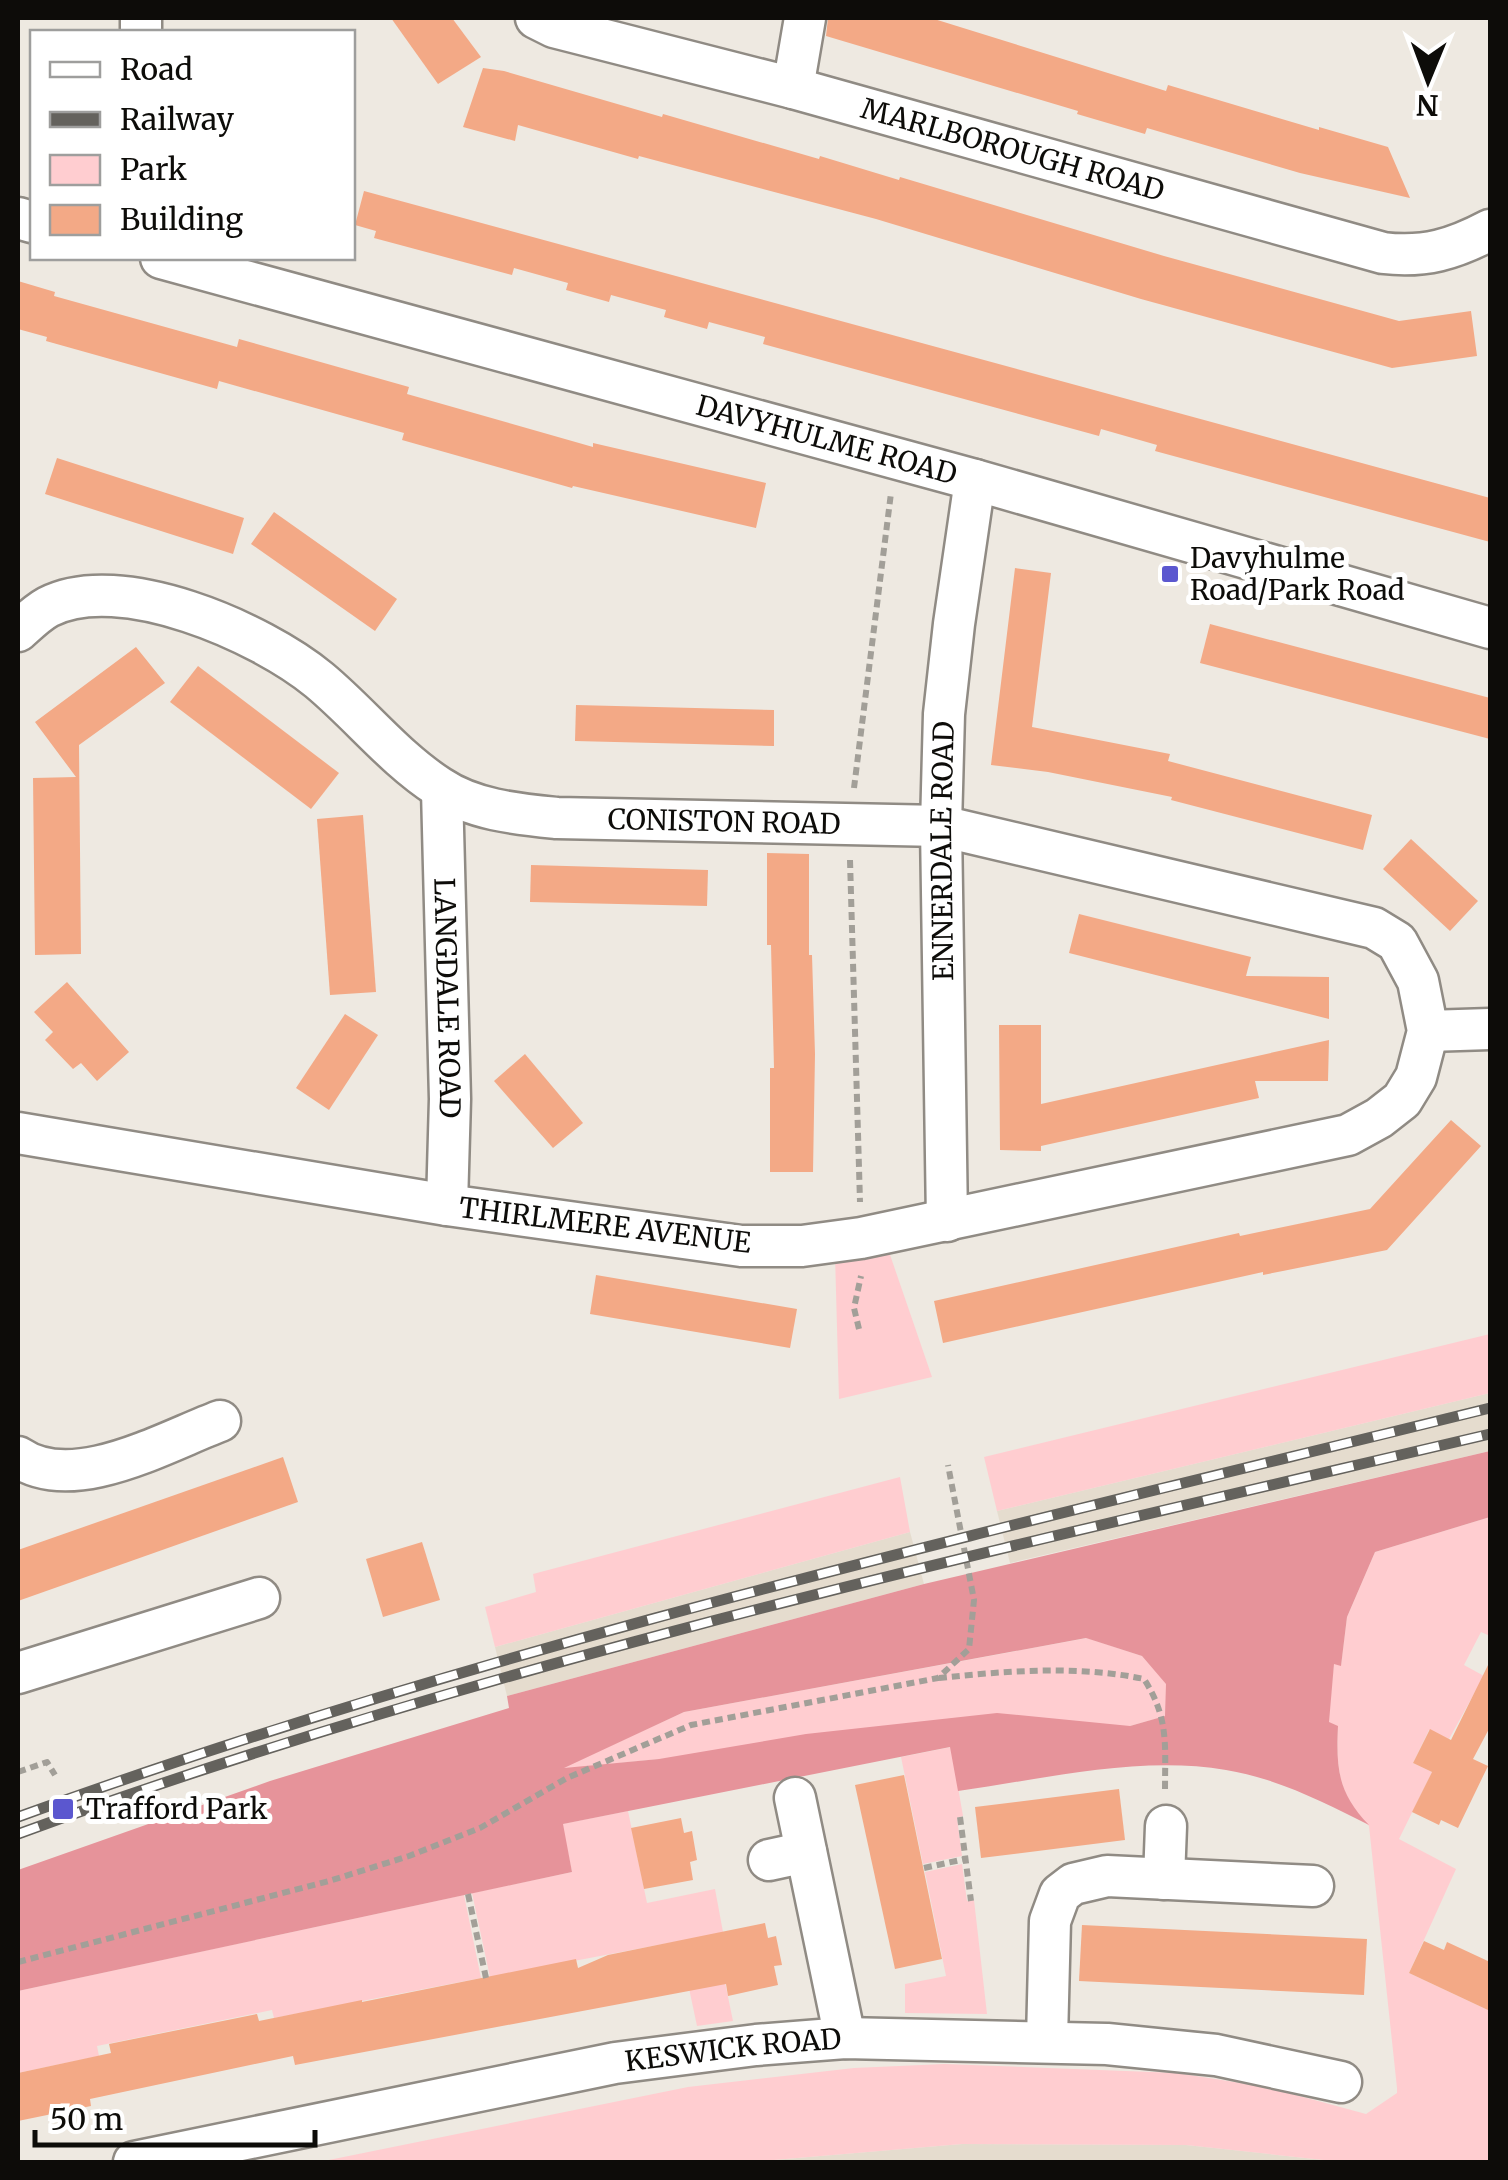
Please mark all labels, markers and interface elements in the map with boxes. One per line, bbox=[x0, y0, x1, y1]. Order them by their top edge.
legend bbox=[30, 30, 355, 260]
north arrow bbox=[1378, 30, 1478, 130]
text: Road bbox=[120, 50, 193, 88]
text: N bbox=[1416, 87, 1439, 123]
street label: MARLBOROUGH ROAD bbox=[857, 90, 1168, 209]
text: Railway bbox=[120, 100, 235, 138]
text: Park bbox=[120, 150, 187, 188]
text: Building bbox=[120, 200, 243, 238]
street label: DAVYHULME ROAD bbox=[693, 387, 961, 492]
place label: Davyhulme Road/Park Road bbox=[1190, 540, 1405, 608]
marker: Davyhulme Road/Park Road bbox=[1159, 563, 1181, 585]
street label: ENNERDALE ROAD bbox=[923, 721, 962, 981]
street label: CONISTON ROAD bbox=[607, 801, 841, 842]
street label: LANGDALE ROAD bbox=[426, 877, 468, 1119]
street label: THIRLMERE AVENUE bbox=[457, 1189, 753, 1261]
place label: Trafford Park bbox=[86, 1791, 268, 1827]
marker: Trafford Park bbox=[50, 1796, 76, 1822]
street label: KESWICK ROAD bbox=[623, 2020, 843, 2080]
scale bar bbox=[35, 2085, 315, 2147]
text: 50 m bbox=[50, 2100, 123, 2138]

